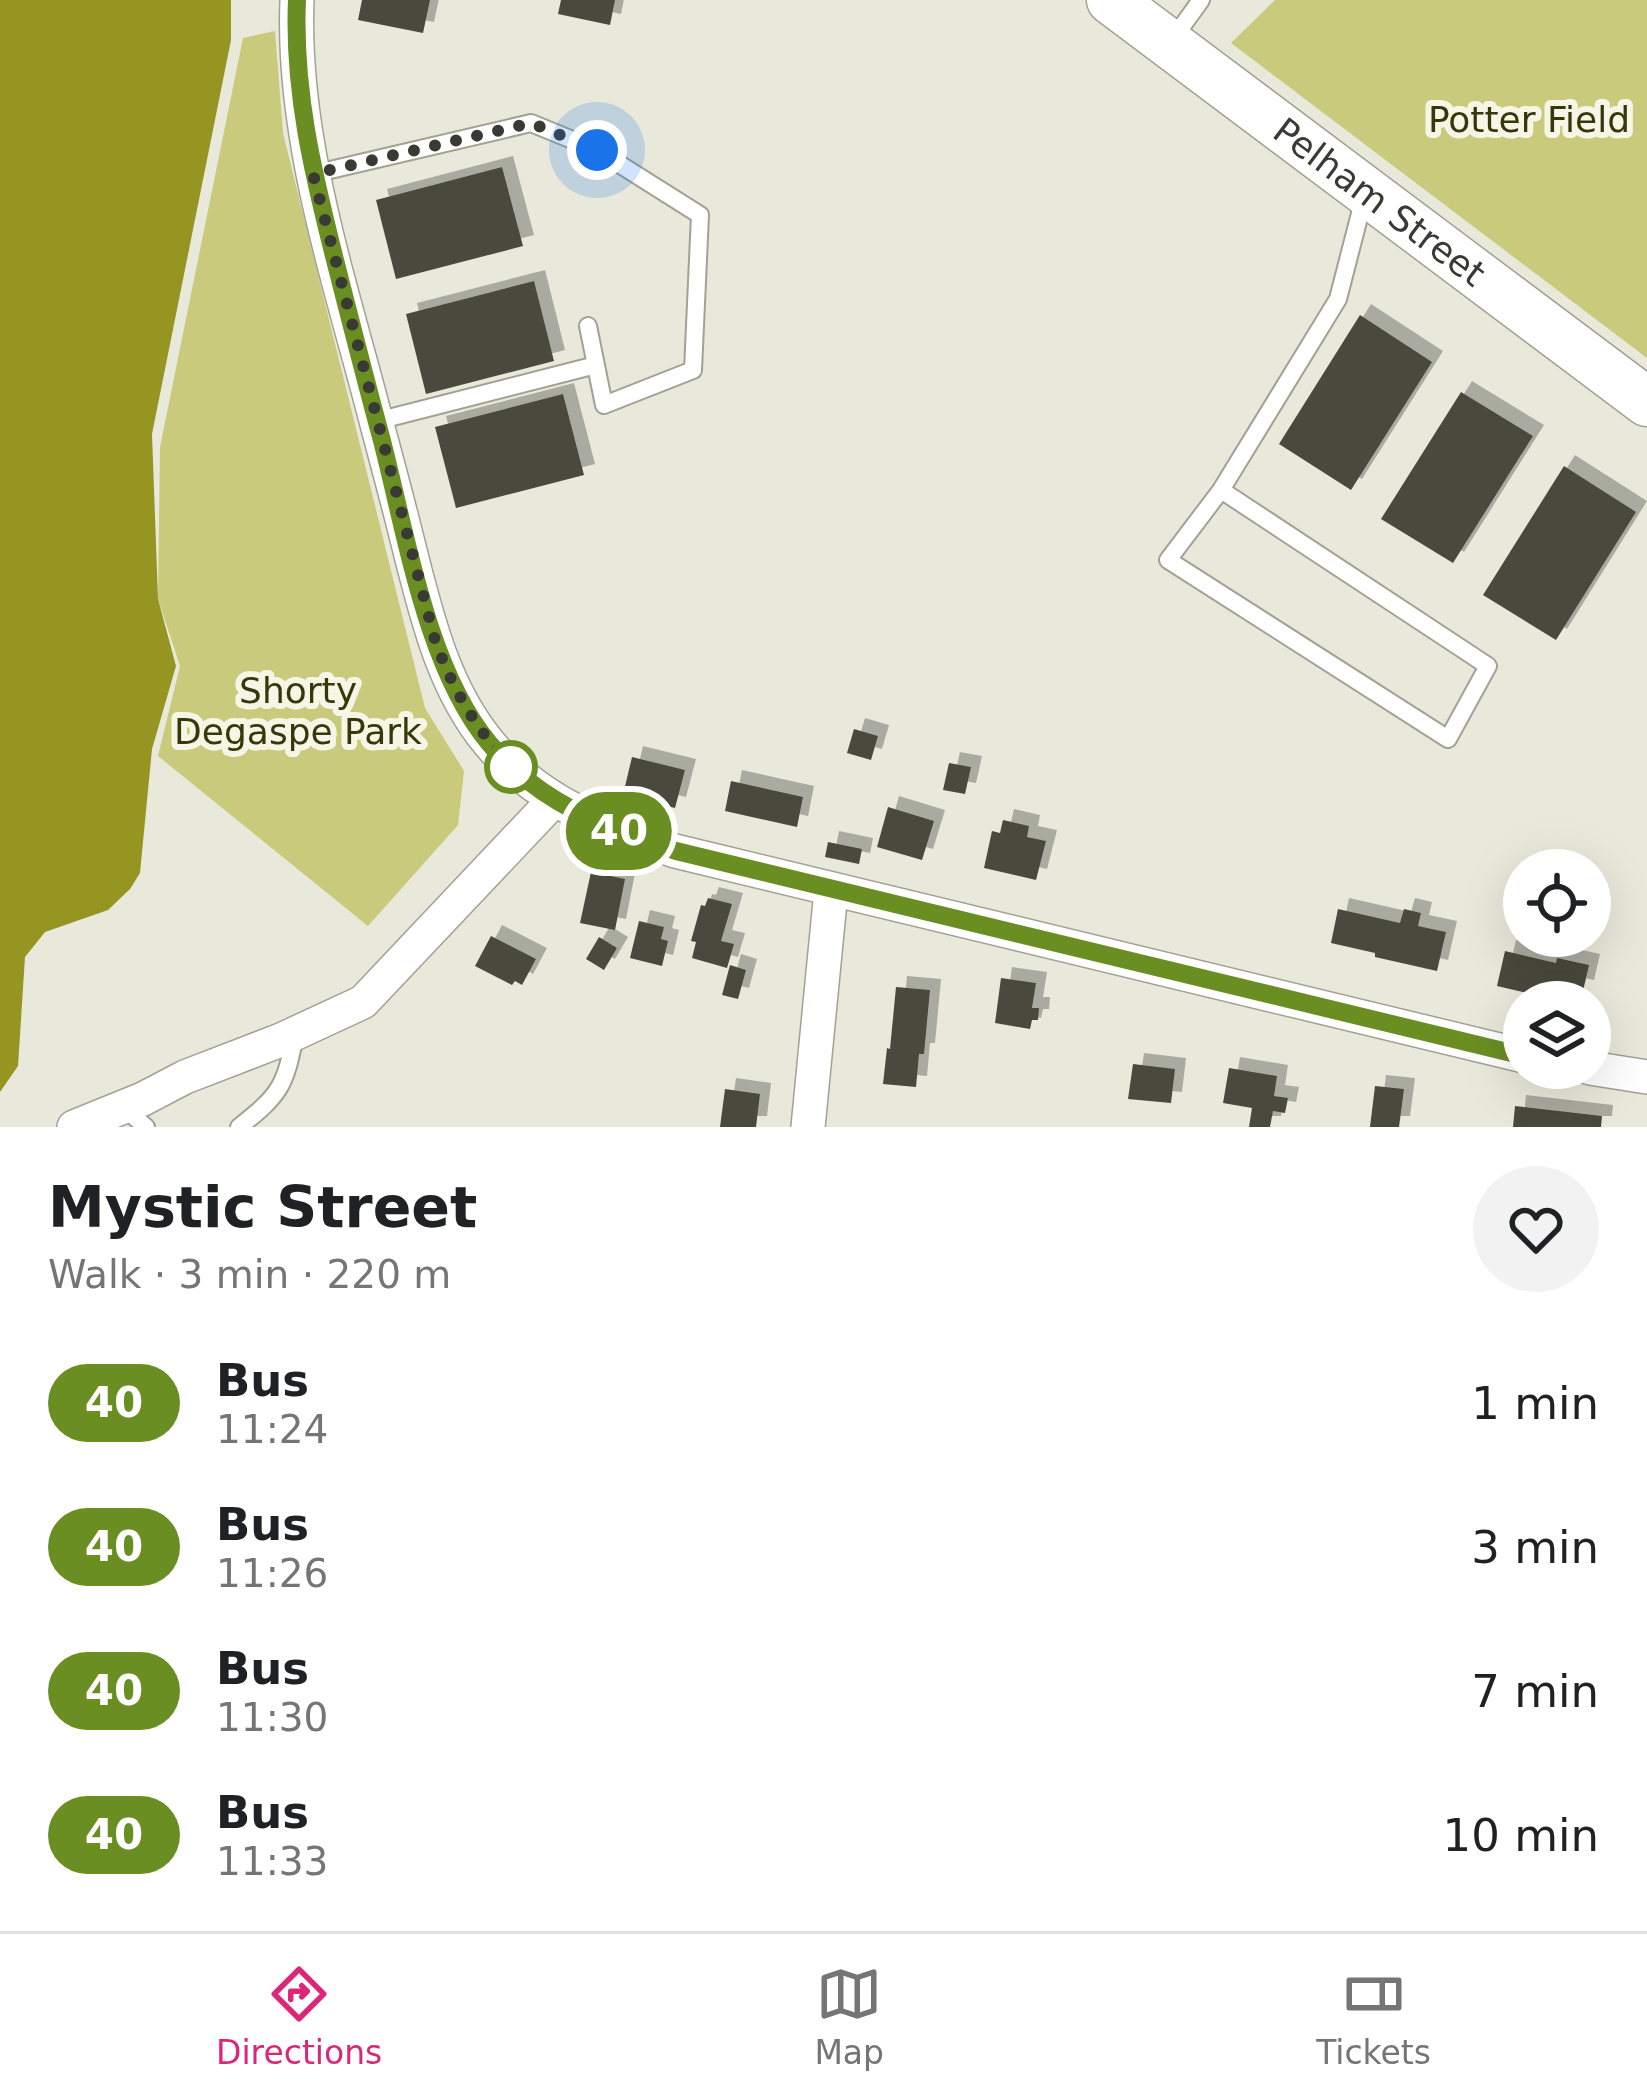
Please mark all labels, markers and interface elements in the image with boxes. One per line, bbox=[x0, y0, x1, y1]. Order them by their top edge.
park label: Potter Field bbox=[1428, 99, 1630, 140]
street label: Pelham Street bbox=[1266, 110, 1493, 294]
your location bbox=[567, 120, 627, 180]
park label: Shorty Degaspe Park bbox=[174, 670, 422, 752]
unlabelled marker bbox=[486, 742, 536, 792]
line badge: 40 bbox=[565, 792, 673, 870]
text: 40 bbox=[590, 806, 648, 855]
map controls bbox=[1503, 849, 1611, 1089]
button: locate bbox=[1503, 849, 1611, 957]
button: layers bbox=[1503, 981, 1611, 1089]
button: heart bbox=[1473, 1166, 1599, 1292]
text: Mystic Street bbox=[48, 1174, 477, 1240]
text: Walk · 3 min · 220 m bbox=[48, 1252, 451, 1297]
text: Bus bbox=[216, 1354, 309, 1407]
text: 1 min bbox=[1471, 1377, 1599, 1430]
text: 40 bbox=[85, 1378, 143, 1427]
text: 11:24 bbox=[216, 1407, 328, 1452]
text: Bus bbox=[216, 1498, 309, 1551]
text: 3 min bbox=[1471, 1521, 1599, 1574]
text: 40 bbox=[85, 1522, 143, 1571]
text: 11:26 bbox=[216, 1551, 328, 1596]
text: Bus bbox=[216, 1642, 309, 1695]
text: 7 min bbox=[1471, 1665, 1599, 1718]
text: 40 bbox=[85, 1666, 143, 1715]
text: 11:30 bbox=[216, 1695, 328, 1740]
text: Bus bbox=[216, 1786, 309, 1839]
text: 10 min bbox=[1443, 1809, 1599, 1862]
text: 40 bbox=[85, 1810, 143, 1859]
text: 11:33 bbox=[216, 1839, 328, 1884]
tab: Directions bbox=[216, 1961, 382, 2072]
tab: Map bbox=[814, 1961, 884, 2072]
tab: Tickets bbox=[1316, 1961, 1431, 2072]

